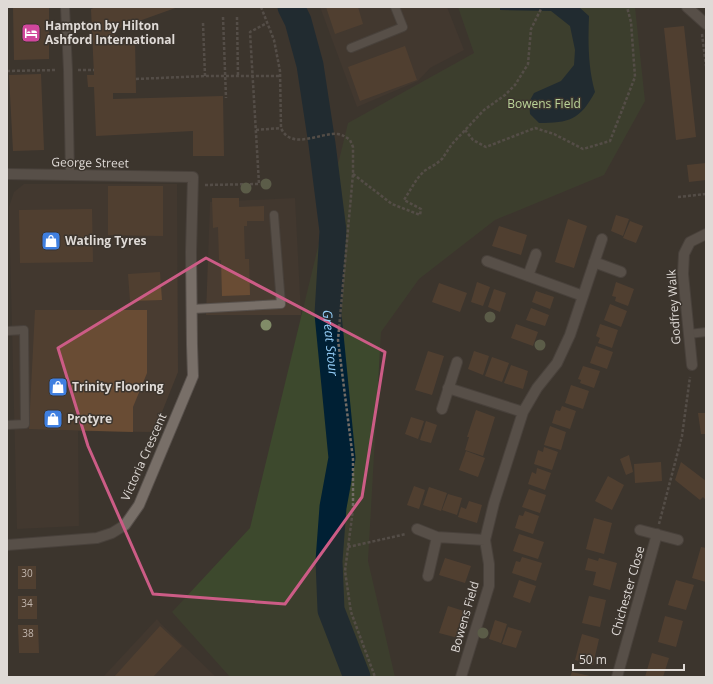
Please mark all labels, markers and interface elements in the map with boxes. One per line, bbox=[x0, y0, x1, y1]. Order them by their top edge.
place label: Hampton by Hilton Ashford International bbox=[45, 17, 175, 48]
hotel icon: Hampton by Hilton Ashford International bbox=[20, 22, 42, 44]
park label: Bowens Field bbox=[507, 95, 581, 112]
street label: George Street bbox=[51, 153, 129, 172]
shop icon: Watling Tyres bbox=[40, 230, 62, 252]
place label: Watling Tyres bbox=[65, 232, 146, 249]
street label: Godfrey Walk bbox=[662, 268, 685, 345]
water label: Great Stour bbox=[319, 309, 343, 378]
shop icon: Trinity Flooring bbox=[47, 376, 69, 398]
place label: Trinity Flooring bbox=[72, 378, 164, 395]
shop icon: Protyre bbox=[42, 408, 64, 430]
place label: Protyre bbox=[67, 410, 112, 427]
street label: Victoria Crescent bbox=[117, 410, 170, 503]
street label: Chichester Close bbox=[607, 544, 649, 638]
house number: 30 bbox=[21, 566, 33, 580]
street label: Bowens Field bbox=[446, 579, 483, 655]
house number: 34 bbox=[21, 596, 33, 610]
house number: 38 bbox=[22, 626, 34, 640]
scale bar bbox=[573, 646, 684, 672]
text: 50 m bbox=[579, 651, 607, 668]

